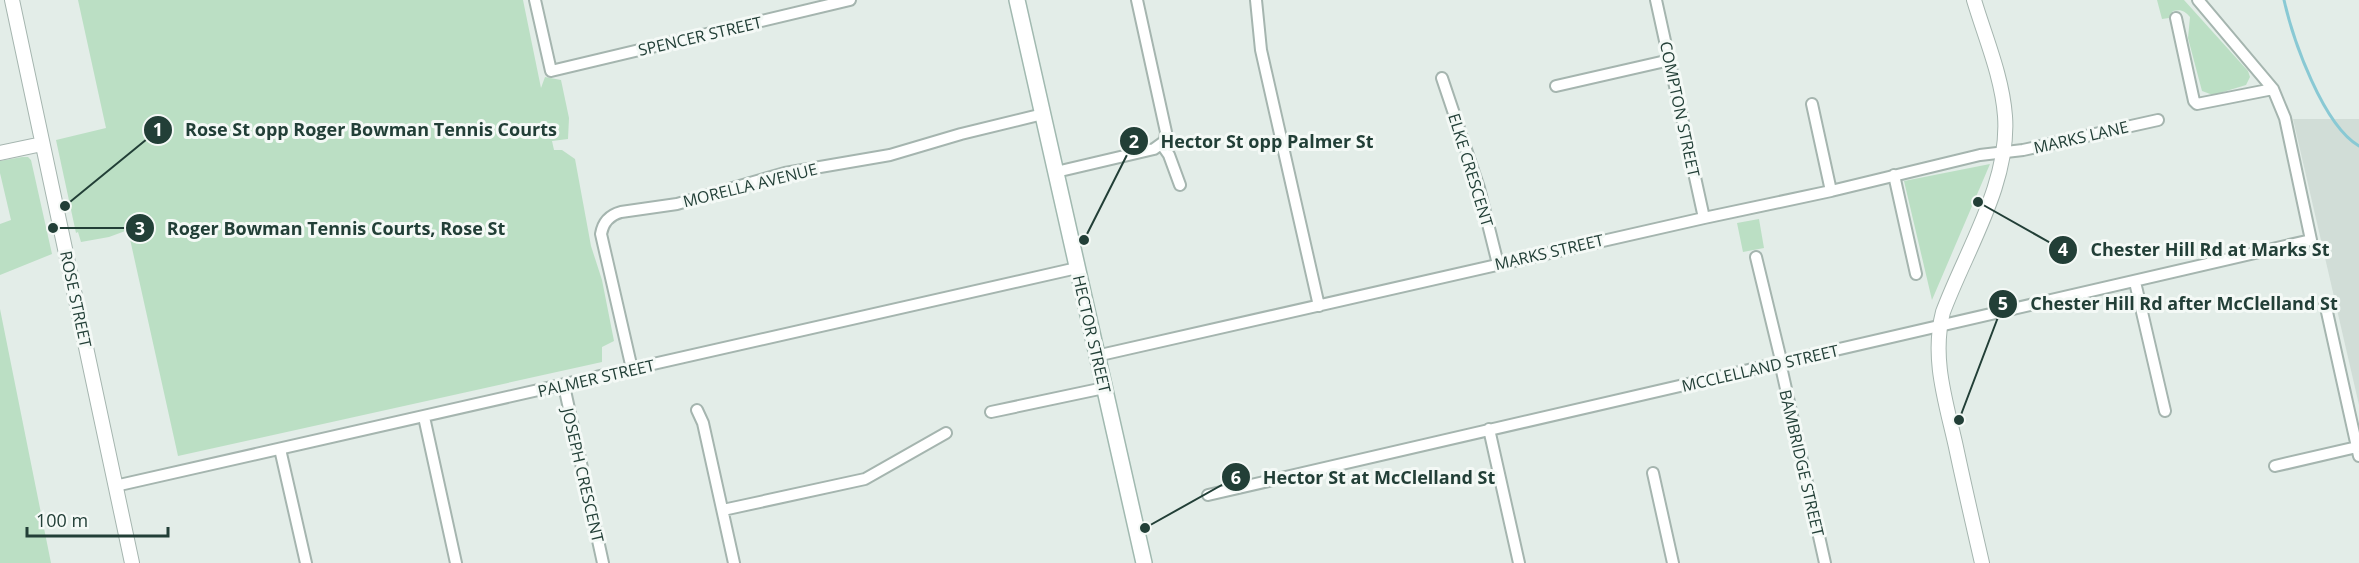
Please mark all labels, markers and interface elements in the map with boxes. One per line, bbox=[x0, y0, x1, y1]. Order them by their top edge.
street label: SPENCER STREET bbox=[636, 11, 764, 61]
street label: COMPTON STREET bbox=[1655, 39, 1705, 179]
street label: ELKE CRESCENT bbox=[1443, 111, 1499, 230]
callout: Rose St opp Roger Bowman Tennis Courts bbox=[143, 112, 569, 148]
street label: MARKS LANE bbox=[2032, 115, 2130, 159]
text: 1 bbox=[153, 117, 163, 141]
text: Rose St opp Roger Bowman Tennis Courts bbox=[185, 117, 557, 141]
callout: Hector St opp Palmer St bbox=[1119, 123, 1386, 159]
text: 2 bbox=[1129, 129, 1139, 153]
text: Hector St opp Palmer St bbox=[1160, 129, 1374, 153]
street label: MORELLA AVENUE bbox=[681, 158, 819, 212]
callout: Roger Bowman Tennis Courts, Rose St bbox=[125, 210, 517, 246]
text: 3 bbox=[135, 216, 145, 240]
text: Roger Bowman Tennis Courts, Rose St bbox=[167, 216, 505, 240]
street label: MARKS STREET bbox=[1492, 229, 1606, 275]
callout: Chester Hill Rd at Marks St bbox=[2048, 232, 2341, 268]
text: 4 bbox=[2058, 237, 2068, 261]
text: Chester Hill Rd at Marks St bbox=[2091, 237, 2330, 261]
street label: ROSE STREET bbox=[55, 249, 97, 349]
street label: HECTOR STREET bbox=[1068, 273, 1116, 395]
callout: Chester Hill Rd after McClelland St bbox=[1988, 286, 2350, 322]
text: 5 bbox=[1998, 291, 2008, 315]
text: Chester Hill Rd after McClelland St bbox=[2030, 291, 2338, 315]
street label: MCCLELLAND STREET bbox=[1679, 339, 1841, 397]
street label: PALMER STREET bbox=[535, 354, 657, 402]
street label: BAMBRIDGE STREET bbox=[1774, 388, 1830, 539]
street label: JOSEPH CRESCENT bbox=[556, 404, 609, 545]
callout: Hector St at McClelland St bbox=[1221, 459, 1507, 495]
text: 6 bbox=[1231, 465, 1241, 489]
text: Hector St at McClelland St bbox=[1263, 465, 1495, 489]
scale bar bbox=[27, 500, 168, 538]
text: 100 m bbox=[36, 508, 88, 532]

